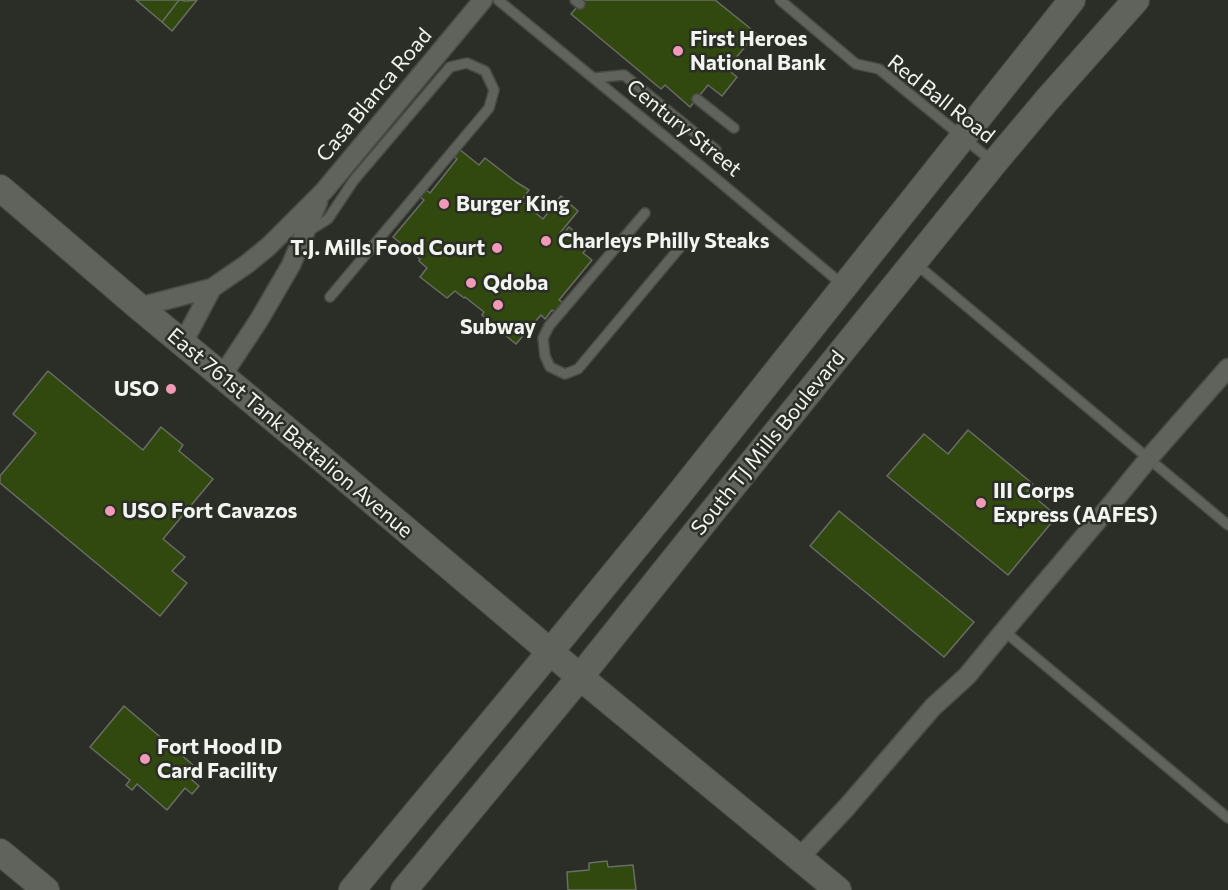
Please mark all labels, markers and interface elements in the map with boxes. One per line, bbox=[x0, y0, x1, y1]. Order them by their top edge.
street label: Casa Blanca Road bbox=[311, 23, 437, 167]
place label: First Heroes National Bank bbox=[690, 26, 826, 76]
marker: First Heroes National Bank bbox=[671, 44, 685, 58]
street label: Red Ball Road bbox=[882, 49, 1000, 149]
street label: Century Street bbox=[621, 74, 747, 182]
place label: Burger King bbox=[456, 191, 570, 217]
marker: Burger King bbox=[437, 197, 451, 211]
place label: Charleys Philly Steaks bbox=[558, 228, 770, 254]
marker: Charleys Philly Steaks bbox=[539, 234, 553, 248]
place label: T.J. Mills Food Court bbox=[290, 235, 485, 261]
marker: T.J. Mills Food Court bbox=[490, 241, 504, 255]
place label: Qdoba bbox=[483, 270, 548, 296]
marker: Qdoba bbox=[464, 276, 478, 290]
marker: Subway bbox=[491, 298, 505, 312]
place label: Subway bbox=[460, 314, 536, 340]
street label: East 761st Tank Battalion Avenue bbox=[162, 323, 418, 543]
street label: South TJ Mills Boulevard bbox=[686, 346, 850, 540]
place label: USO bbox=[114, 376, 159, 402]
marker: USO bbox=[164, 382, 178, 396]
place label: III Corps Express (AAFES) bbox=[993, 478, 1158, 528]
marker: III Corps Express (AAFES) bbox=[974, 496, 988, 510]
place label: USO Fort Cavazos bbox=[122, 498, 297, 524]
marker: USO Fort Cavazos bbox=[103, 504, 117, 518]
place label: Fort Hood ID Card Facility bbox=[157, 734, 282, 784]
marker: Fort Hood ID Card Facility bbox=[138, 752, 152, 766]

